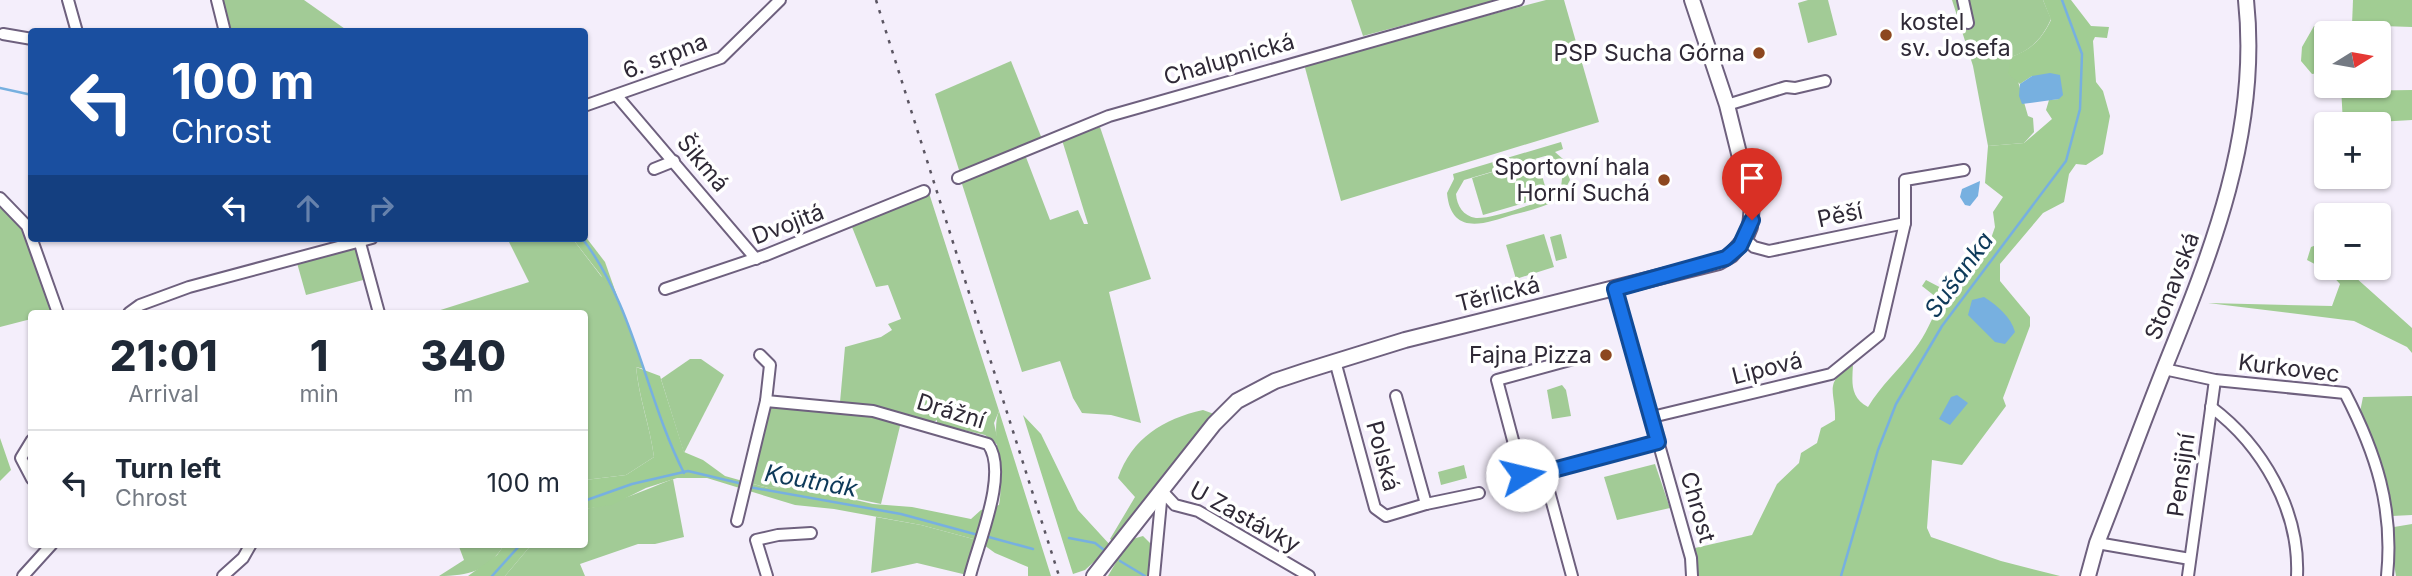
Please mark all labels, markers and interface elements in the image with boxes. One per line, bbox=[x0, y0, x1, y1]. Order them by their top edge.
place label: kostel sv. Josefa bbox=[1900, 8, 2011, 62]
north arrow bbox=[2314, 21, 2390, 98]
map controls bbox=[2314, 21, 2391, 280]
street label: 6. srpna bbox=[619, 27, 711, 85]
street label: Chalupnická bbox=[1161, 27, 1297, 91]
marker: kostel sv. Josefa bbox=[1878, 27, 1894, 43]
place label: PSP Sucha Górna bbox=[1553, 39, 1745, 67]
marker: PSP Sucha Górna bbox=[1751, 45, 1767, 61]
text: 100 m bbox=[171, 52, 315, 111]
icon: left bbox=[56, 56, 147, 147]
text: Chrost bbox=[171, 112, 271, 151]
button: + bbox=[2314, 112, 2391, 189]
street label: Šikmá bbox=[671, 129, 735, 197]
pin bbox=[1722, 148, 1782, 220]
place label: Sportovní hala Horní Suchá bbox=[1494, 153, 1650, 207]
icon: arrive bbox=[1733, 159, 1771, 197]
marker: Sportovní hala Horní Suchá bbox=[1656, 172, 1672, 188]
icon: left bbox=[216, 189, 254, 227]
icon: ahead bbox=[289, 189, 327, 227]
icon: right bbox=[362, 189, 400, 227]
street label: Pěší bbox=[1815, 196, 1866, 233]
street label: Dvojitá bbox=[748, 198, 828, 250]
button: − bbox=[2314, 203, 2391, 280]
water label: Sušanka bbox=[1918, 226, 1999, 323]
street label: Stonavská bbox=[2139, 228, 2205, 344]
street label: Těrlická bbox=[1453, 270, 1543, 318]
text: 21:01 bbox=[110, 330, 218, 381]
text: 1 bbox=[310, 330, 328, 381]
text: 340 bbox=[421, 330, 506, 381]
place label: Fajna Pizza bbox=[1469, 341, 1592, 369]
street label: Lipová bbox=[1729, 346, 1805, 390]
marker: Fajna Pizza bbox=[1598, 347, 1614, 363]
street label: Kurkovec bbox=[2237, 348, 2341, 388]
text: Arrival bbox=[128, 380, 199, 408]
text: min bbox=[299, 380, 339, 408]
text: m bbox=[453, 380, 473, 408]
street label: Drážní bbox=[913, 387, 989, 435]
street label: Polská bbox=[1360, 418, 1406, 494]
street label: Pensijní bbox=[2161, 431, 2201, 519]
position arrow bbox=[1485, 438, 1559, 512]
text: Turn left bbox=[115, 453, 221, 484]
water label: Koutnák bbox=[762, 458, 861, 503]
icon: left bbox=[56, 464, 94, 502]
text: 100 m bbox=[487, 467, 560, 498]
street label: Chrost bbox=[1675, 468, 1722, 546]
street label: U Zastávky bbox=[1185, 475, 1305, 559]
text: Chrost bbox=[115, 484, 187, 512]

